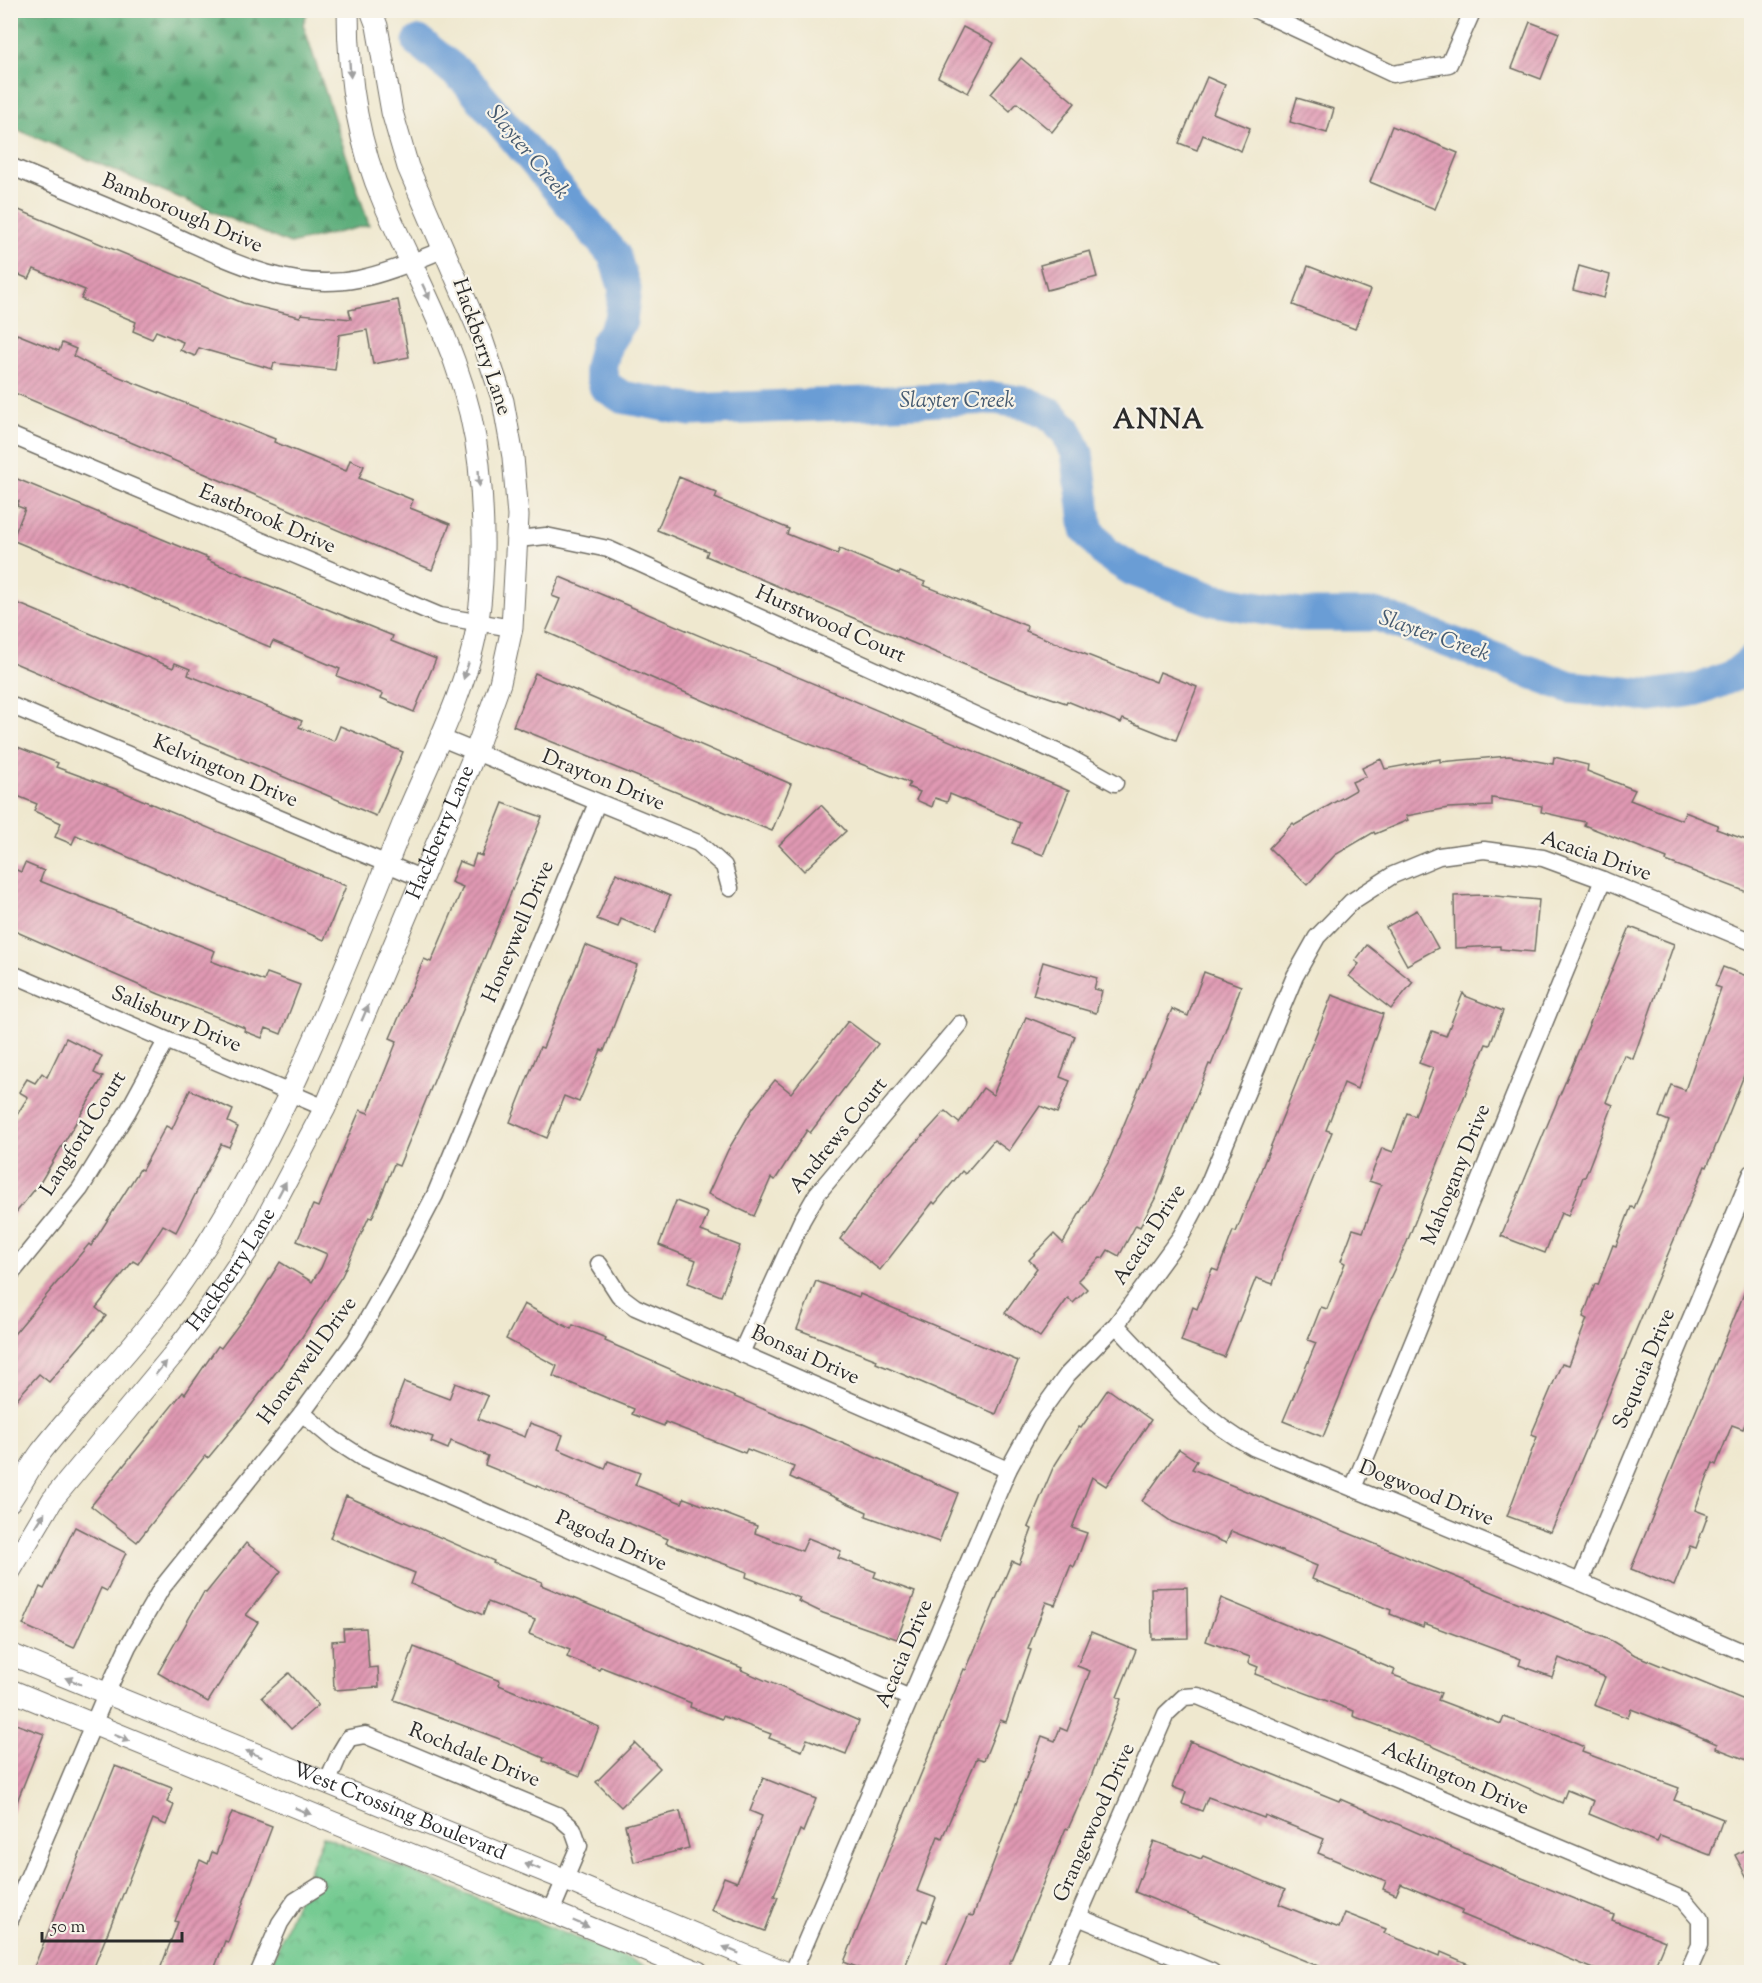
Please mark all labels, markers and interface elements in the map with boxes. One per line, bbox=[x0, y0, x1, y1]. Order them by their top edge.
one-way arrow bbox=[345, 59, 355, 78]
water label: Slayter Creek bbox=[478, 99, 576, 207]
street label: Bamborough Drive bbox=[97, 167, 267, 261]
street label: Hackberry Lane bbox=[444, 275, 518, 419]
one-way arrow bbox=[421, 283, 430, 300]
water label: Slayter Creek bbox=[900, 386, 1014, 418]
district label: ANNA bbox=[1113, 402, 1205, 441]
one-way arrow bbox=[475, 468, 484, 487]
street label: Eastbrook Drive bbox=[194, 478, 340, 562]
street label: Hurstwood Court bbox=[750, 578, 910, 672]
water label: Slayter Creek bbox=[1375, 603, 1494, 671]
one-way arrow bbox=[460, 662, 470, 680]
street label: Kelvington Drive bbox=[148, 728, 302, 816]
street label: Drayton Drive bbox=[537, 743, 669, 819]
street label: Hackberry Lane bbox=[400, 761, 483, 904]
street label: Acacia Drive bbox=[1537, 824, 1655, 890]
street label: Honeywell Drive bbox=[476, 856, 562, 1008]
street label: Salisbury Drive bbox=[106, 979, 246, 1061]
one-way arrow bbox=[360, 1004, 370, 1022]
street label: Langford Court bbox=[34, 1066, 134, 1202]
street label: Andrews Court bbox=[783, 1072, 895, 1200]
street label: Mahogany Drive bbox=[1415, 1100, 1499, 1250]
street label: Acacia Drive bbox=[1106, 1179, 1194, 1291]
one-way arrow bbox=[277, 1181, 287, 1198]
street label: Hackberry Lane bbox=[180, 1203, 284, 1338]
street label: Honeywell Drive bbox=[251, 1291, 365, 1431]
street label: Sequoia Drive bbox=[1606, 1304, 1684, 1434]
street label: Bonsai Drive bbox=[746, 1319, 864, 1393]
one-way arrow bbox=[154, 1361, 167, 1376]
street label: Dogwood Drive bbox=[1354, 1453, 1498, 1535]
street label: Pagoda Drive bbox=[550, 1504, 672, 1580]
one-way arrow bbox=[34, 1512, 45, 1528]
street label: Acacia Drive bbox=[869, 1595, 941, 1713]
one-way arrow bbox=[64, 1676, 82, 1686]
street label: Rochdale Drive bbox=[404, 1716, 544, 1796]
one-way arrow bbox=[113, 1734, 131, 1743]
street label: Acklington Drive bbox=[1377, 1734, 1533, 1824]
street label: Grangewood Drive bbox=[1046, 1739, 1144, 1907]
one-way arrow bbox=[245, 1748, 263, 1758]
street label: West Crossing Boulevard bbox=[288, 1755, 511, 1869]
one-way arrow bbox=[294, 1807, 312, 1816]
one-way arrow bbox=[523, 1861, 541, 1870]
scale bar bbox=[42, 1905, 182, 1943]
text: 50 m bbox=[50, 1915, 86, 1941]
one-way arrow bbox=[572, 1920, 590, 1929]
one-way arrow bbox=[722, 1945, 740, 1955]

